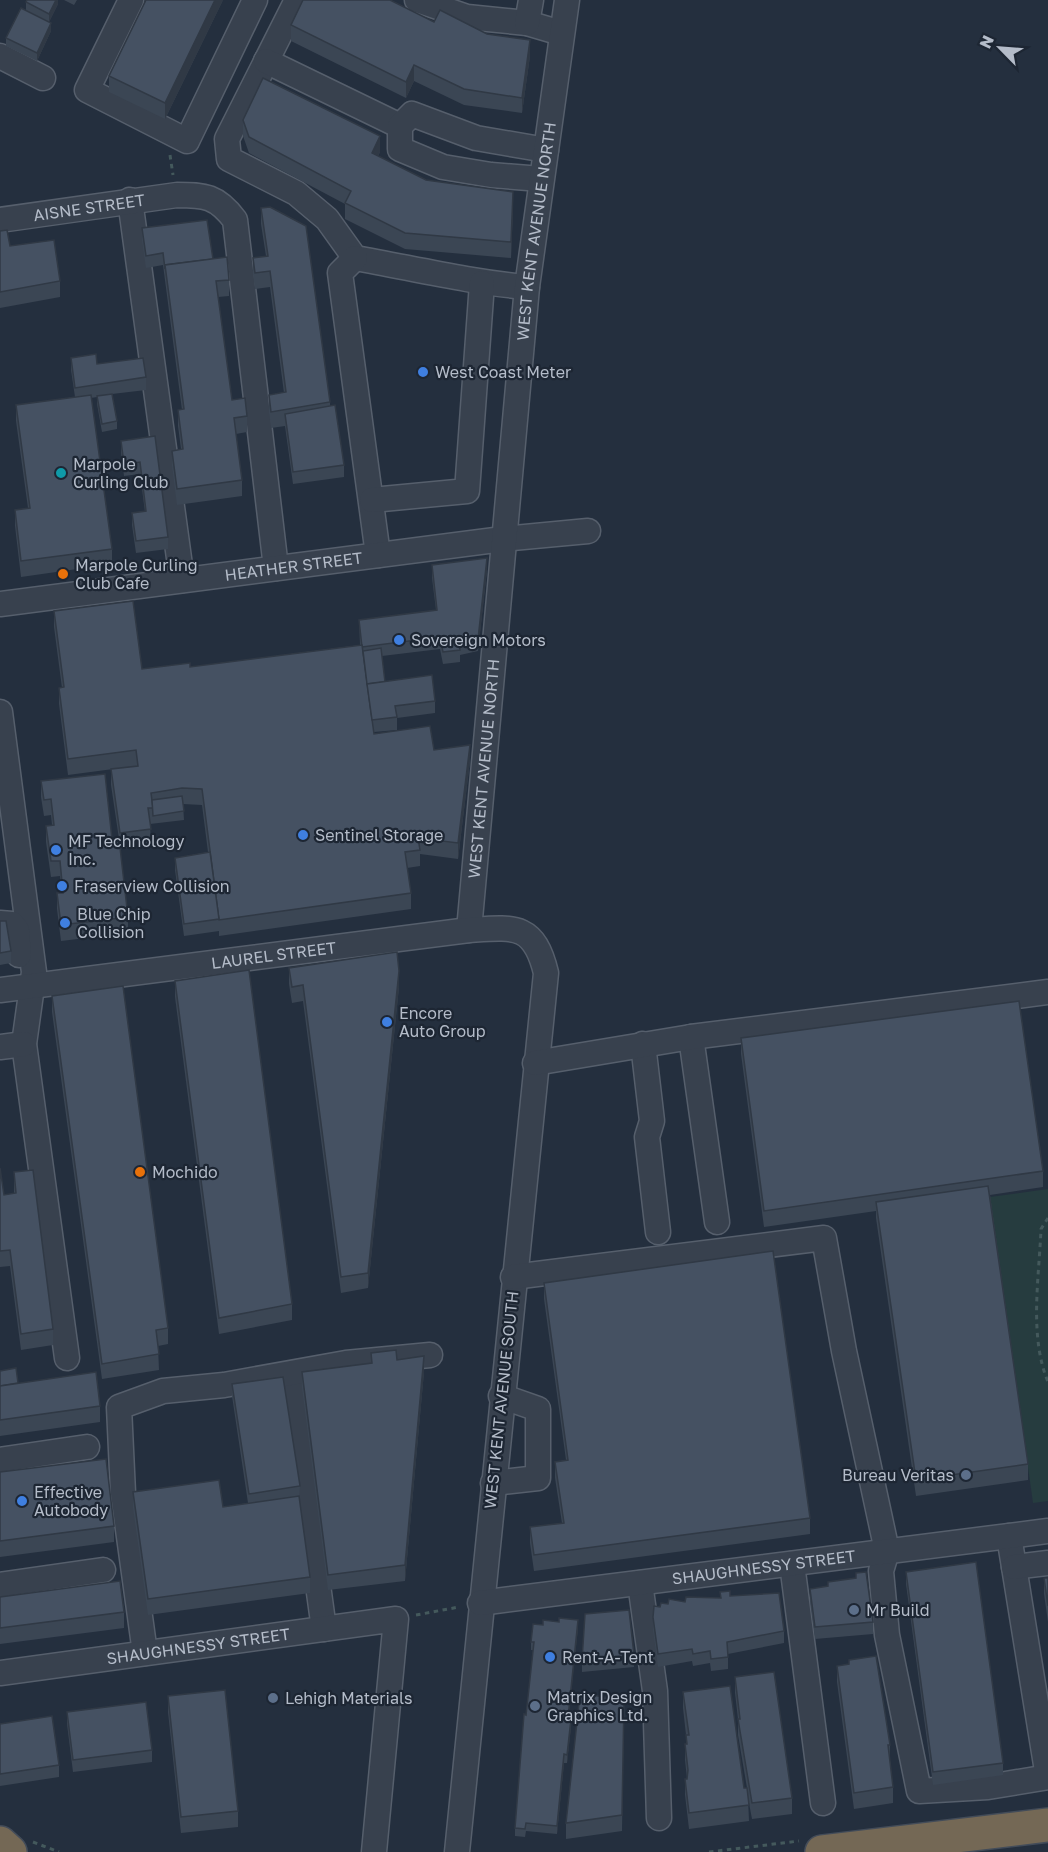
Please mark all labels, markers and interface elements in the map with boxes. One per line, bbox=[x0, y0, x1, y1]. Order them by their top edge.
north arrow bbox=[970, 18, 1030, 78]
text: N bbox=[975, 32, 998, 51]
street label: WEST KENT AVENUE NORTH bbox=[512, 121, 560, 341]
street label: AISNE STREET bbox=[32, 190, 146, 225]
place label: West Coast Meter bbox=[435, 362, 571, 382]
marker: West Coast Meter bbox=[416, 365, 430, 379]
place label: Marpole Curling Club bbox=[73, 454, 169, 492]
marker: Marpole Curling Club bbox=[54, 466, 68, 480]
street label: HEATHER STREET bbox=[224, 547, 364, 585]
place label: Marpole Curling Club Cafe bbox=[75, 555, 198, 593]
marker: Marpole Curling Club Cafe bbox=[56, 567, 70, 581]
place label: Sovereign Motors bbox=[411, 630, 546, 650]
marker: Sovereign Motors bbox=[392, 633, 406, 647]
street label: WEST KENT AVENUE NORTH bbox=[464, 658, 503, 879]
place label: Sentinel Storage bbox=[315, 825, 443, 845]
marker: Sentinel Storage bbox=[296, 828, 310, 842]
place label: MF Technology Inc. bbox=[68, 831, 184, 869]
marker: MF Technology Inc. bbox=[49, 843, 63, 857]
place label: Fraserview Collision bbox=[74, 876, 230, 896]
marker: Fraserview Collision bbox=[55, 879, 69, 893]
place label: Blue Chip Collision bbox=[77, 904, 151, 942]
marker: Blue Chip Collision bbox=[58, 916, 72, 930]
street label: LAUREL STREET bbox=[210, 937, 338, 973]
place label: Encore Auto Group bbox=[399, 1003, 486, 1041]
marker: Encore Auto Group bbox=[380, 1015, 394, 1029]
place label: Mochido bbox=[152, 1162, 218, 1182]
marker: Mochido bbox=[133, 1165, 147, 1179]
street label: WEST KENT AVENUE SOUTH bbox=[480, 1290, 522, 1510]
place label: Bureau Veritas bbox=[842, 1465, 954, 1485]
marker: Bureau Veritas bbox=[959, 1468, 973, 1482]
place label: Effective Autobody bbox=[34, 1482, 108, 1520]
marker: Effective Autobody bbox=[15, 1494, 29, 1508]
street label: SHAUGHNESSY STREET bbox=[671, 1545, 857, 1589]
place label: Mr Build bbox=[866, 1600, 930, 1620]
marker: Mr Build bbox=[847, 1603, 861, 1617]
street label: SHAUGHNESSY STREET bbox=[105, 1624, 291, 1668]
place label: Rent-A-Tent bbox=[562, 1647, 654, 1667]
marker: Rent-A-Tent bbox=[543, 1650, 557, 1664]
place label: Matrix Design Graphics Ltd. bbox=[547, 1687, 652, 1725]
place label: Lehigh Materials bbox=[285, 1688, 413, 1708]
marker: Lehigh Materials bbox=[266, 1691, 280, 1705]
marker: Matrix Design Graphics Ltd. bbox=[528, 1699, 542, 1713]

